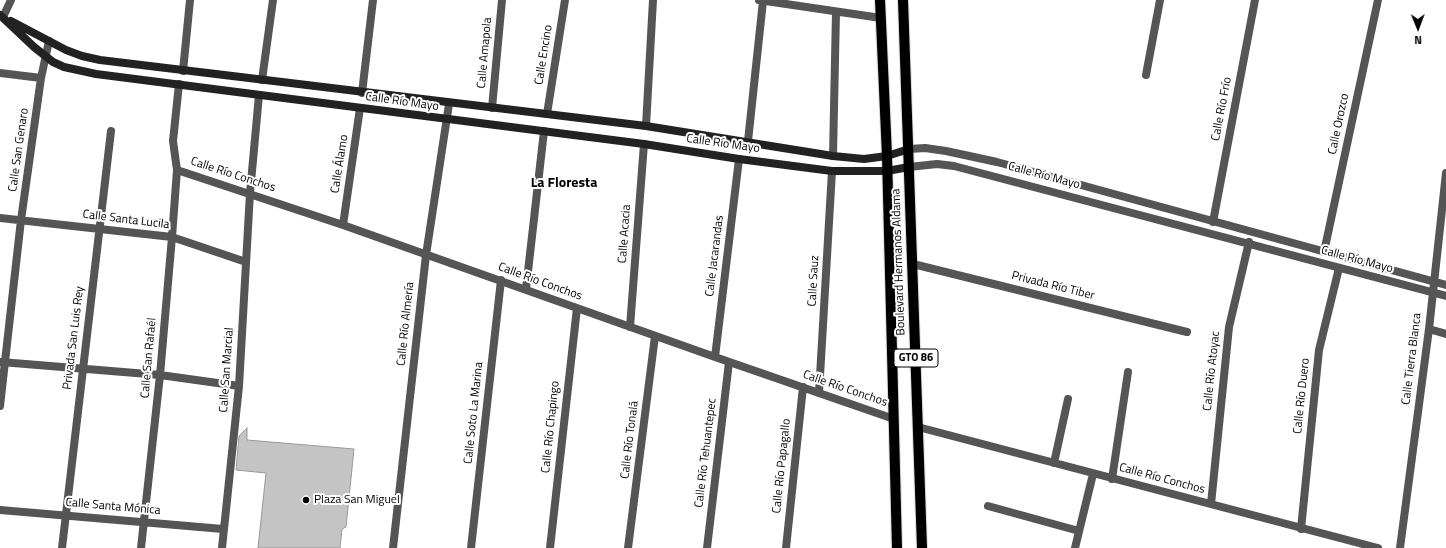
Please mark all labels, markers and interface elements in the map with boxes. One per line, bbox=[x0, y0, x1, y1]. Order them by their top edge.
north arrow bbox=[1398, 8, 1438, 48]
street label: Calle Amapola bbox=[475, 17, 495, 89]
street label: Calle Encino bbox=[532, 24, 556, 86]
text: N bbox=[1414, 32, 1422, 48]
street label: Calle Río Frío bbox=[1209, 76, 1235, 142]
street label: Calle Río Mayo bbox=[364, 90, 440, 114]
street label: Calle Orozco bbox=[1326, 92, 1352, 156]
street label: Calle San Genaro bbox=[6, 107, 32, 193]
street label: Calle Río Mayo bbox=[685, 132, 761, 156]
street label: Calle Álamo bbox=[328, 134, 352, 194]
street label: Calle Río Conchos bbox=[189, 154, 277, 196]
street label: Calle Río Mayo bbox=[1006, 159, 1082, 193]
district label: La Floresta bbox=[531, 176, 597, 192]
street label: Boulevard Hermanos Aldama bbox=[889, 188, 909, 336]
street label: Calle Acacia bbox=[616, 204, 634, 264]
street label: Calle Santa Lucila bbox=[82, 208, 170, 232]
street label: Calle Jacarandas bbox=[703, 214, 727, 298]
street label: Calle Río Mayo bbox=[1319, 243, 1395, 277]
street label: Calle Sauz bbox=[805, 255, 823, 307]
street label: Calle Río Conchos bbox=[496, 260, 584, 304]
street label: Privada Río Tiber bbox=[1010, 269, 1096, 303]
street label: Calle Río Almería bbox=[394, 281, 418, 367]
street label: Privada San Luis Rey bbox=[61, 285, 87, 391]
street label: Calle Tierra Blanca bbox=[1399, 312, 1425, 406]
street label: Calle San Rafaél bbox=[138, 317, 160, 399]
street label: Calle San Marcial bbox=[217, 327, 237, 413]
street label: Calle Río Atoyac bbox=[1201, 330, 1223, 412]
road number: GTO 86 bbox=[894, 349, 938, 367]
street label: Calle Río Duero bbox=[1291, 357, 1313, 435]
street label: Calle Soto La Marina bbox=[461, 361, 487, 465]
street label: Calle Río Conchos bbox=[801, 368, 889, 410]
street label: Calle Río Chapingo bbox=[539, 380, 563, 474]
street label: Calle Río Tehuantepec bbox=[692, 397, 720, 509]
street label: Calle Río Tonalá bbox=[618, 400, 642, 480]
street label: Calle Río Papagallo bbox=[770, 418, 794, 514]
street label: Calle Río Conchos bbox=[1117, 461, 1207, 497]
place label: Plaza San Miguel bbox=[314, 493, 400, 507]
marker: Plaza San Miguel bbox=[301, 495, 311, 505]
street label: Calle Santa Mónica bbox=[65, 496, 161, 518]

